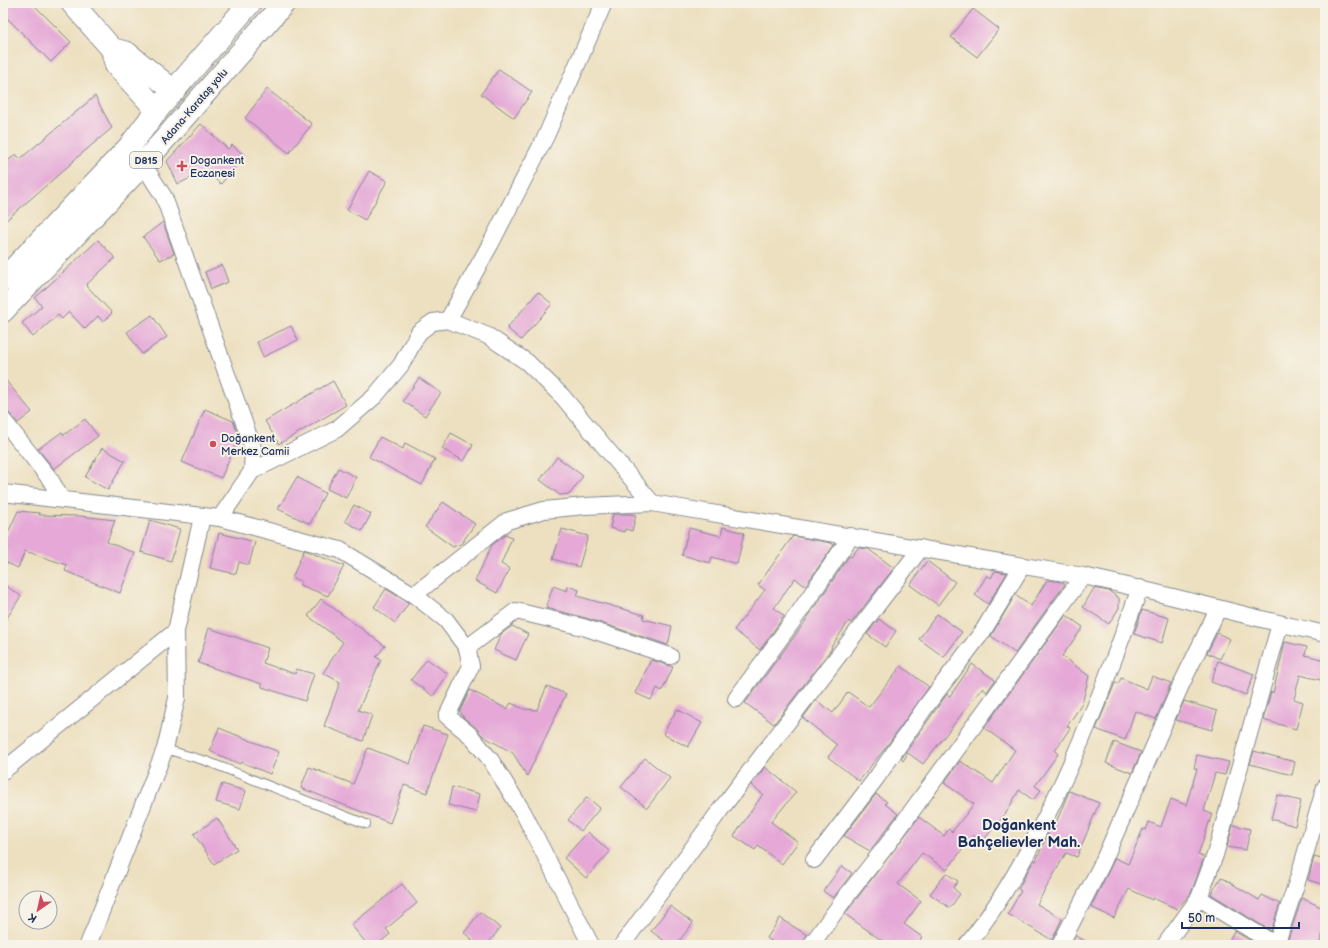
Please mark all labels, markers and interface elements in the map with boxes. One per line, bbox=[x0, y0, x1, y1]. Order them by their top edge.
street label: Adana-Karataş yolu bbox=[158, 66, 231, 147]
road number: D815 bbox=[130, 152, 162, 168]
place label: Dogankent Eczanesi bbox=[190, 154, 245, 180]
marker: Dogankent Eczanesi bbox=[177, 161, 187, 171]
place label: Doğankent Merkez Camii bbox=[221, 432, 289, 458]
marker: Doğankent Merkez Camii bbox=[208, 439, 218, 449]
district label: Doğankent Bahçelievler Mah. bbox=[958, 816, 1080, 852]
north arrow bbox=[18, 890, 58, 930]
scale bar bbox=[1182, 904, 1299, 930]
text: K bbox=[26, 910, 39, 925]
text: 50 m bbox=[1188, 911, 1215, 926]

